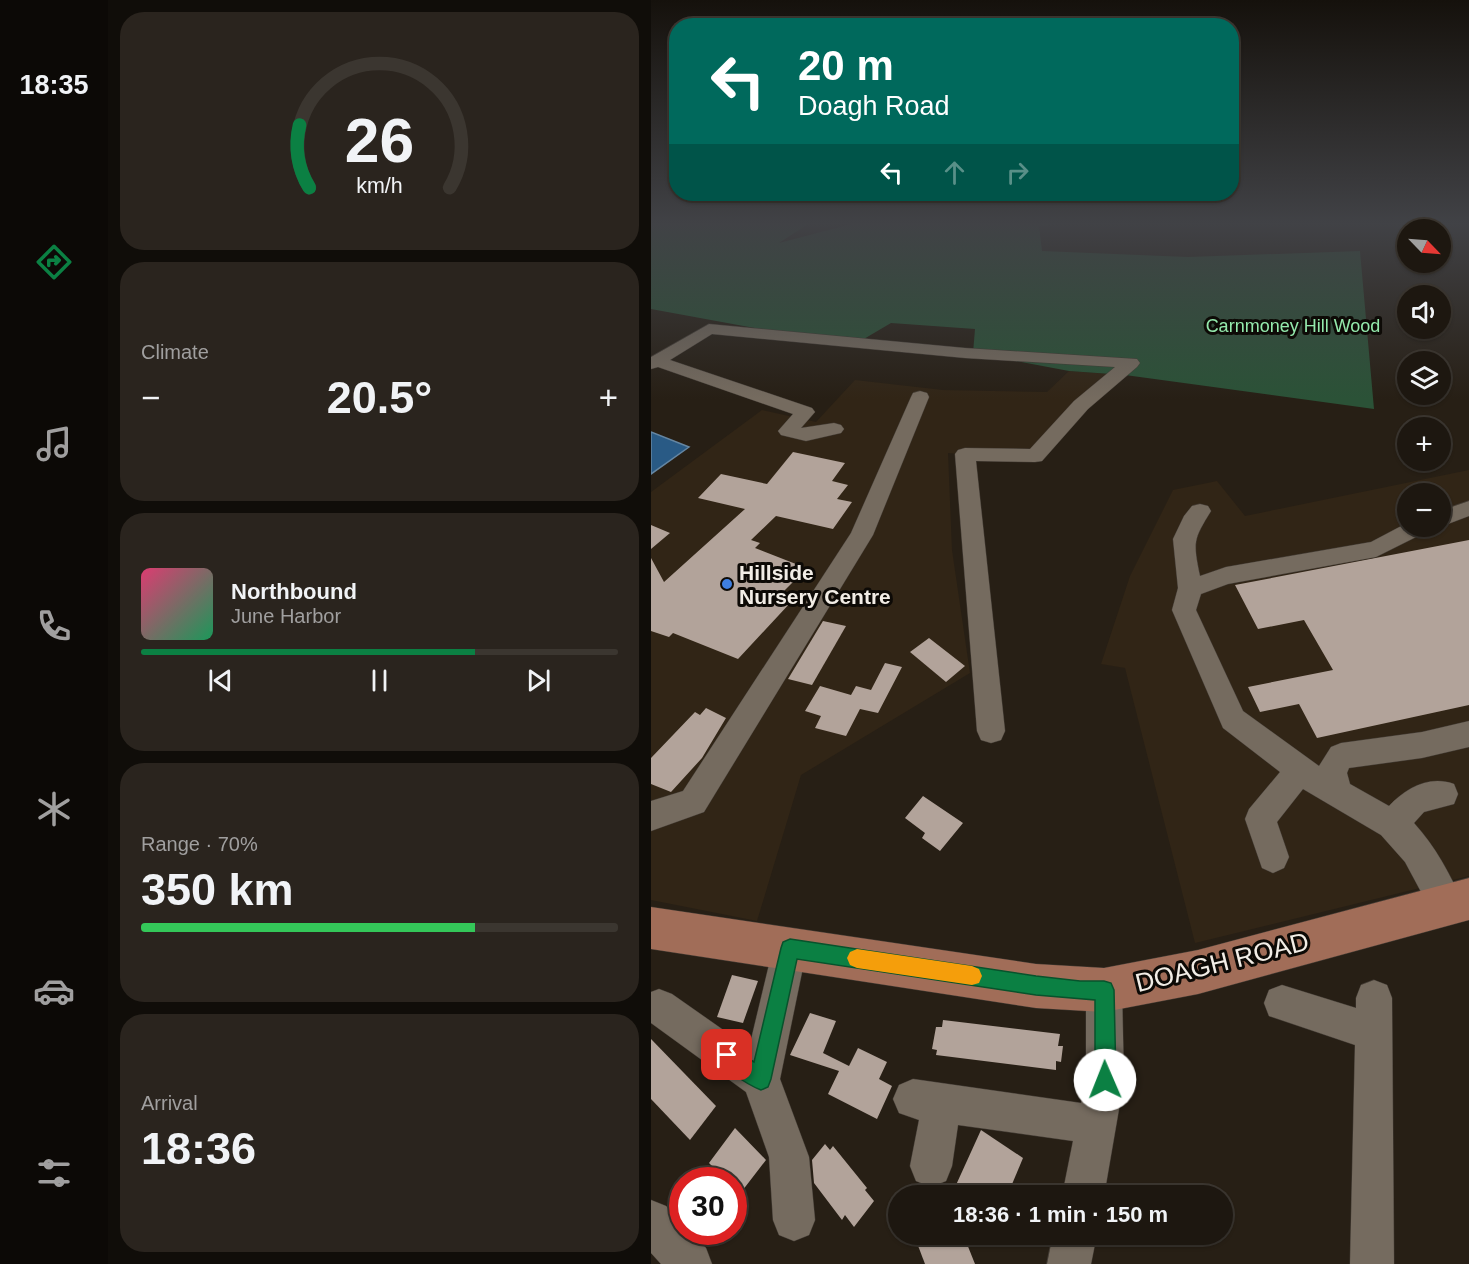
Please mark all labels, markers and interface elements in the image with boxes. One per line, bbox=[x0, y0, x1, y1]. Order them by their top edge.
icon: left bbox=[699, 42, 777, 120]
text: 20 m bbox=[798, 42, 894, 89]
text: 18:35 bbox=[19, 70, 89, 100]
text: Doagh Road bbox=[798, 91, 950, 121]
text: 26 bbox=[345, 106, 414, 175]
icon: left bbox=[875, 156, 908, 189]
icon: ahead bbox=[938, 156, 971, 189]
icon: right bbox=[1001, 156, 1034, 189]
text: km/h bbox=[356, 175, 403, 199]
north arrow bbox=[1397, 219, 1451, 273]
map controls bbox=[1397, 219, 1451, 537]
icon: directions bbox=[33, 241, 75, 283]
button: sound bbox=[1397, 285, 1451, 339]
park label: Carnmoney Hill Wood bbox=[1206, 316, 1380, 336]
text: Climate bbox=[141, 341, 209, 363]
button: layers bbox=[1397, 351, 1451, 405]
text: 20.5° bbox=[327, 372, 432, 423]
text: − bbox=[141, 379, 160, 416]
text: + bbox=[599, 379, 618, 416]
button: + bbox=[1397, 417, 1451, 471]
icon: music bbox=[33, 423, 75, 465]
button: − bbox=[1397, 483, 1451, 537]
place label: Hillside Nursery Centre bbox=[739, 561, 891, 608]
marker: Hillside Nursery Centre bbox=[720, 577, 734, 591]
text: Northbound bbox=[231, 579, 357, 604]
icon: phone bbox=[33, 605, 75, 647]
text: June Harbor bbox=[231, 605, 341, 627]
icon: previous bbox=[204, 664, 237, 697]
icon: pause bbox=[363, 664, 396, 697]
icon: next bbox=[522, 664, 555, 697]
icon: climate bbox=[33, 788, 75, 830]
text: Range · 70% bbox=[141, 833, 258, 855]
text: 350 km bbox=[141, 864, 294, 915]
street label: DOAGH ROAD bbox=[1132, 926, 1312, 998]
icon: car bbox=[33, 970, 75, 1012]
pin bbox=[701, 1029, 752, 1080]
icon: arrive bbox=[710, 1038, 743, 1071]
position arrow bbox=[1073, 1048, 1137, 1112]
text: Arrival bbox=[141, 1092, 198, 1114]
text: 18:36 bbox=[141, 1123, 256, 1174]
icon: filters bbox=[33, 1152, 75, 1194]
speed limit sign: 30 bbox=[669, 1167, 747, 1245]
text: 18:36 · 1 min · 150 m bbox=[953, 1202, 1168, 1227]

